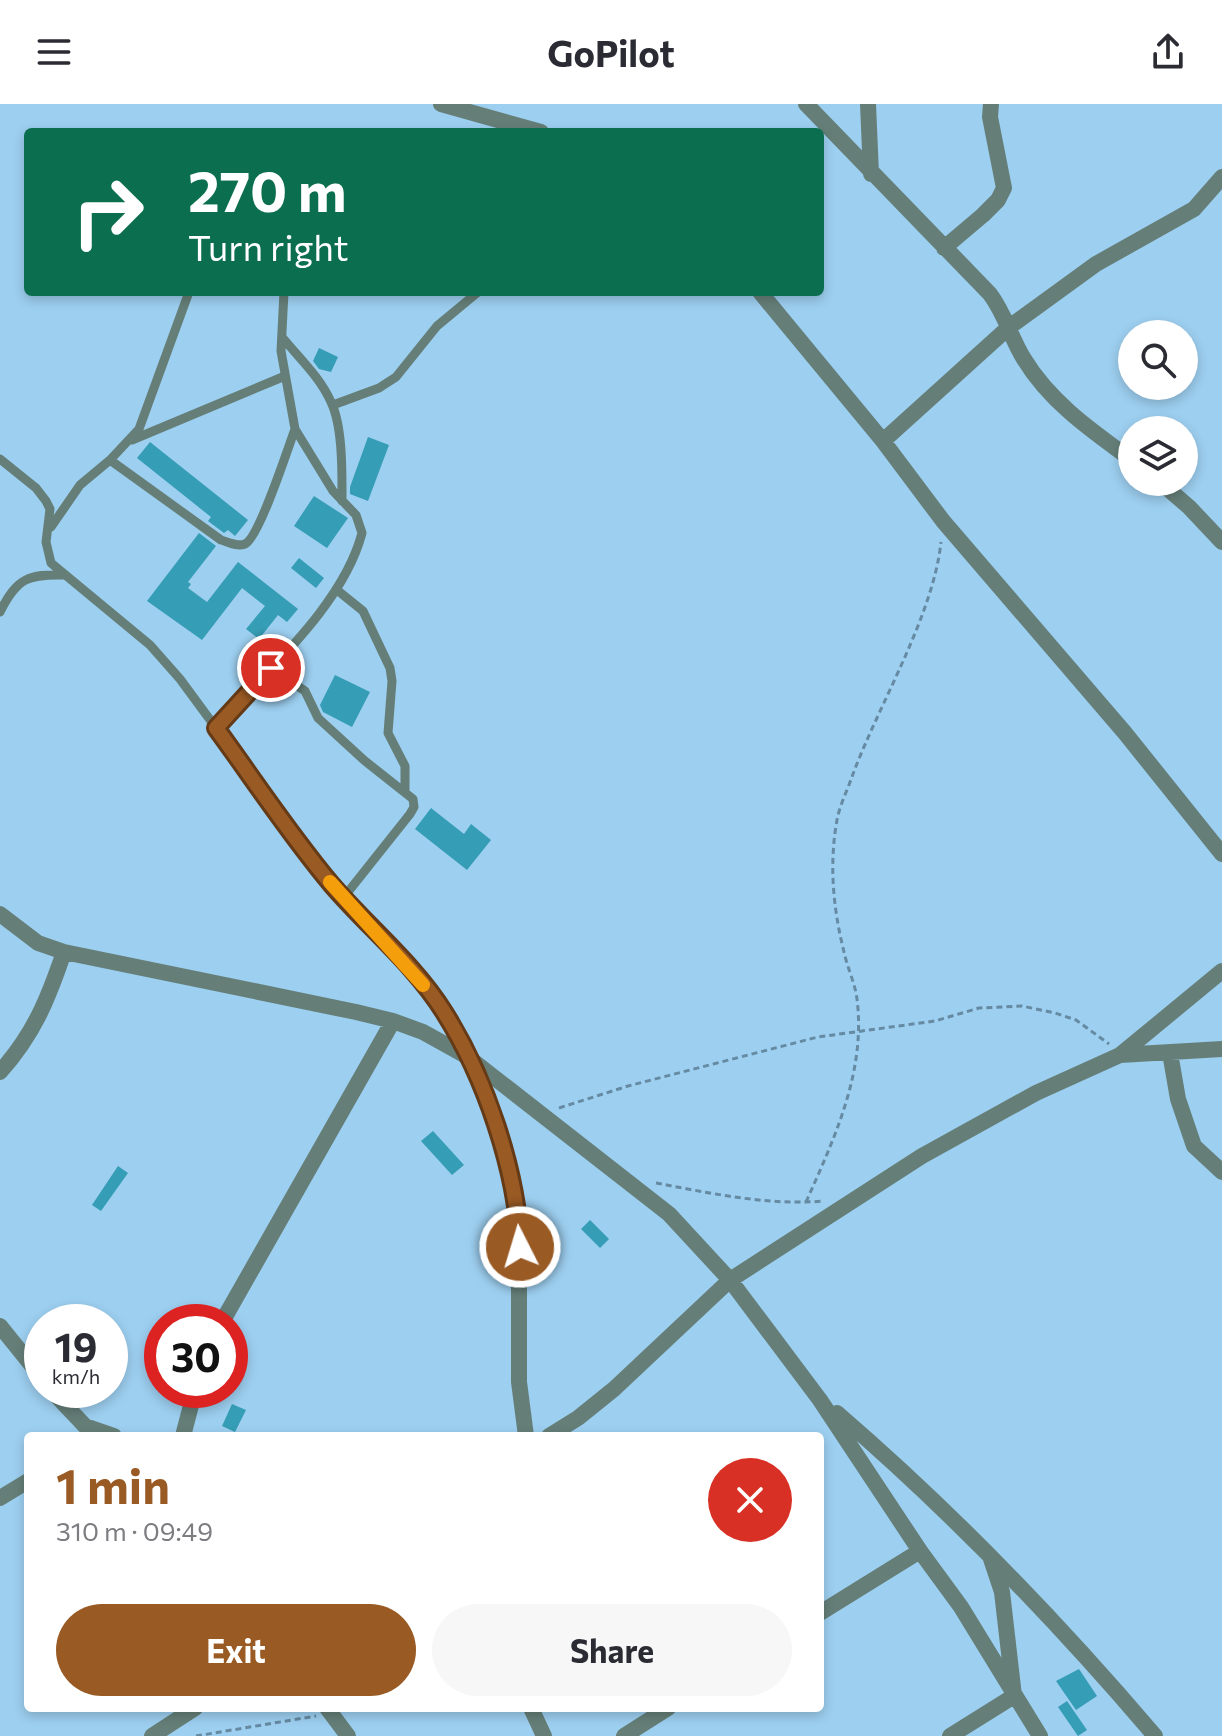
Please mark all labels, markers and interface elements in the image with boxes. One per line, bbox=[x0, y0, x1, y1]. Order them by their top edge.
icon: menu bbox=[32, 30, 76, 74]
text: GoPilot bbox=[547, 30, 675, 74]
icon: share bbox=[1146, 30, 1190, 74]
text: 270 m bbox=[188, 155, 347, 224]
icon: right bbox=[56, 160, 160, 264]
text: Turn right bbox=[188, 224, 349, 268]
map controls bbox=[1118, 320, 1198, 496]
button: search bbox=[1118, 320, 1198, 400]
button: layers bbox=[1118, 416, 1198, 496]
pin bbox=[237, 634, 305, 702]
icon: arrive bbox=[249, 646, 293, 690]
position arrow bbox=[478, 1205, 562, 1289]
speed limit sign: 30 bbox=[144, 1304, 248, 1408]
text: 19 bbox=[55, 1321, 97, 1370]
text: km/h bbox=[52, 1364, 100, 1388]
text: 1 min bbox=[56, 1455, 170, 1514]
button: close bbox=[708, 1458, 792, 1542]
text: 310 m · 09:49 bbox=[56, 1515, 213, 1546]
button: Exit bbox=[56, 1604, 416, 1696]
button: Share bbox=[432, 1604, 792, 1696]

